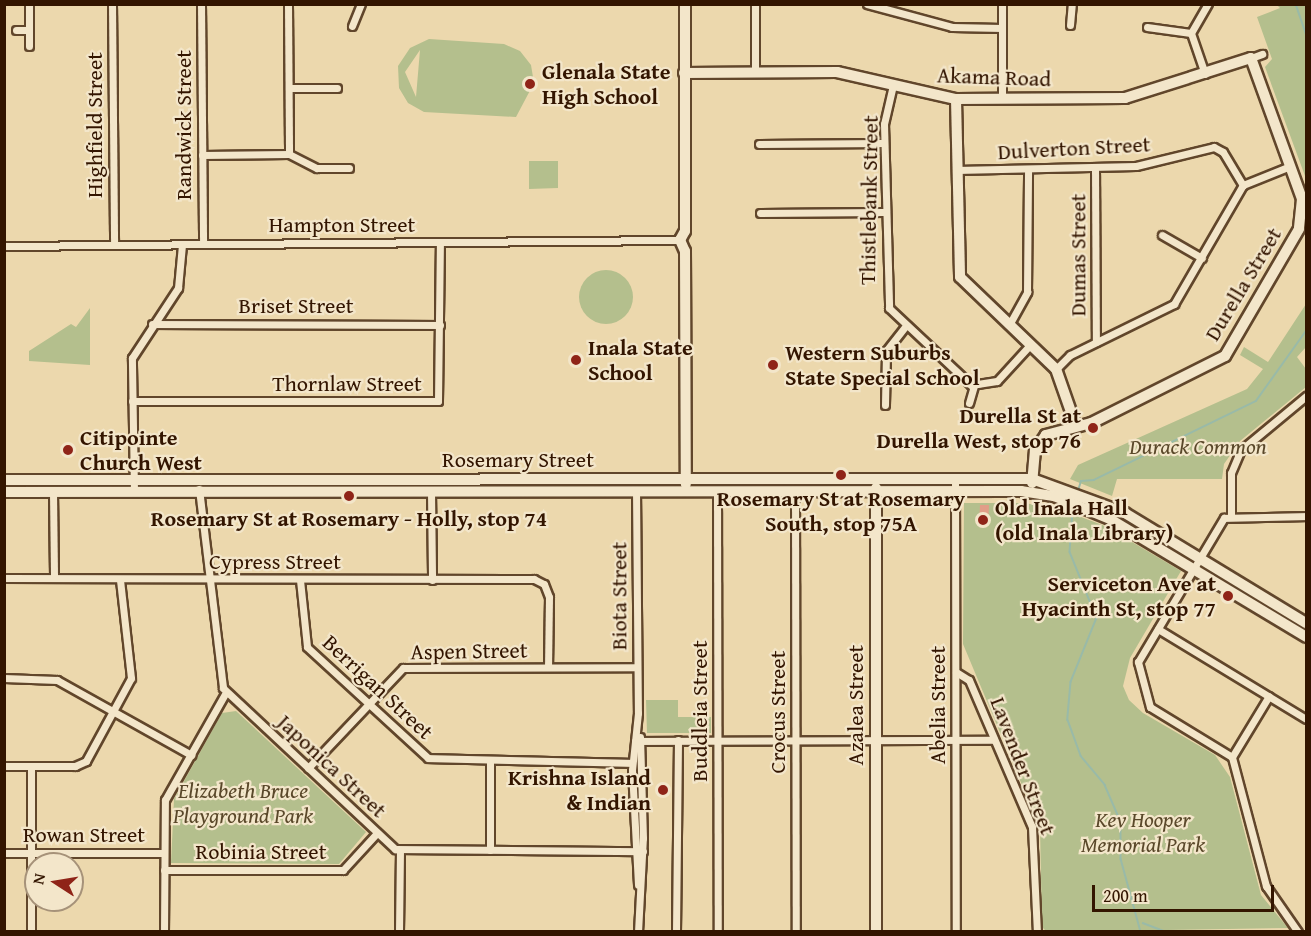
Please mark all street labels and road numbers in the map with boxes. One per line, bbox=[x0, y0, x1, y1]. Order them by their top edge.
street label: Randwick Street bbox=[171, 50, 197, 200]
street label: Highfield Street bbox=[82, 52, 108, 198]
street label: Akama Road bbox=[936, 62, 1052, 92]
street label: Thistlebank Street bbox=[854, 115, 884, 285]
street label: Dulverton Street bbox=[997, 131, 1151, 165]
street label: Dumas Street bbox=[1065, 194, 1091, 316]
street label: Hampton Street bbox=[269, 212, 415, 238]
street label: Durella Street bbox=[1199, 223, 1287, 345]
street label: Briset Street bbox=[238, 293, 354, 319]
street label: Thornlaw Street bbox=[272, 371, 422, 397]
street label: Rosemary Street bbox=[442, 447, 594, 473]
street label: Biota Street bbox=[606, 542, 632, 650]
street label: Cypress Street bbox=[209, 549, 341, 575]
street label: Berrigan Street bbox=[317, 629, 439, 745]
street label: Aspen Street bbox=[410, 637, 528, 665]
street label: Buddleia Street bbox=[687, 640, 713, 782]
street label: Azalea Street bbox=[843, 645, 869, 765]
street label: Abelia Street bbox=[925, 646, 951, 764]
street label: Crocus Street bbox=[765, 651, 791, 773]
street label: Lavender Street bbox=[985, 693, 1061, 839]
street label: Japonica Street bbox=[272, 709, 392, 823]
street label: Rowan Street bbox=[23, 822, 145, 848]
street label: Robinia Street bbox=[196, 839, 326, 865]

